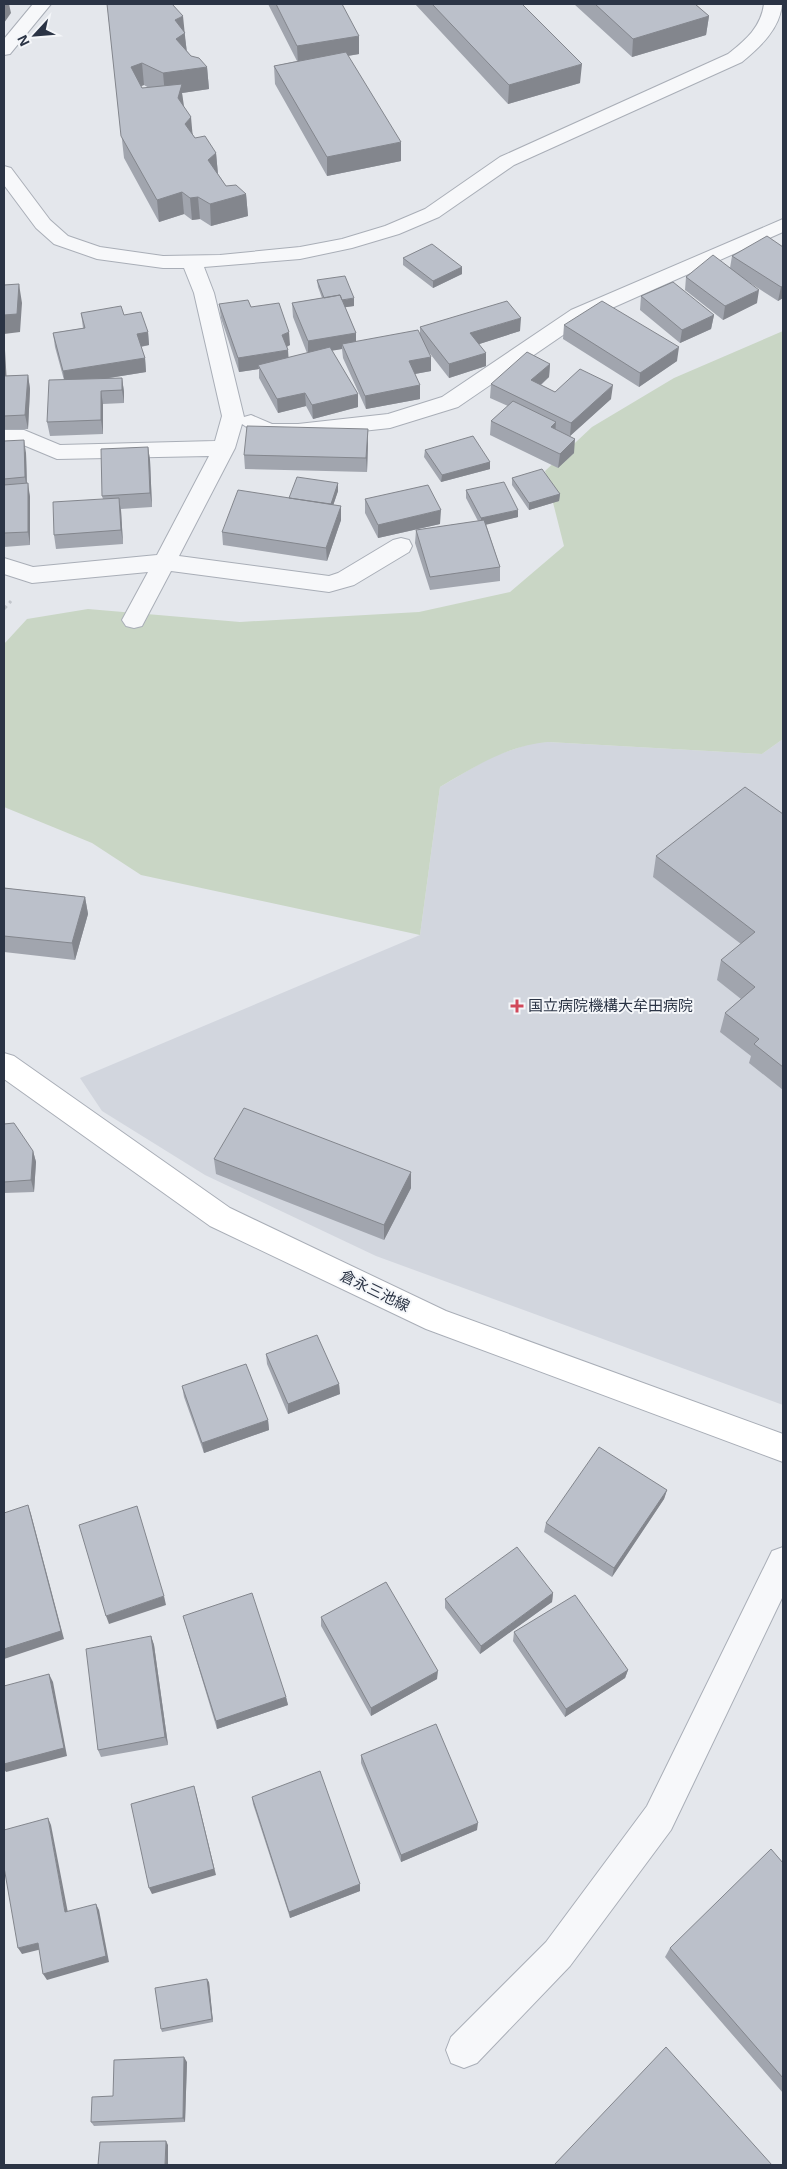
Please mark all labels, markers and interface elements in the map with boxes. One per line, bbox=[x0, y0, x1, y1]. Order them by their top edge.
north arrow bbox=[10, 10, 60, 60]
text: N bbox=[14, 33, 33, 49]
place label: 国立病院機構大牟田病院 bbox=[528, 997, 693, 1014]
marker: 国立病院機構大牟田病院 bbox=[510, 999, 524, 1013]
street label: 倉永三池線 bbox=[338, 1266, 413, 1315]

